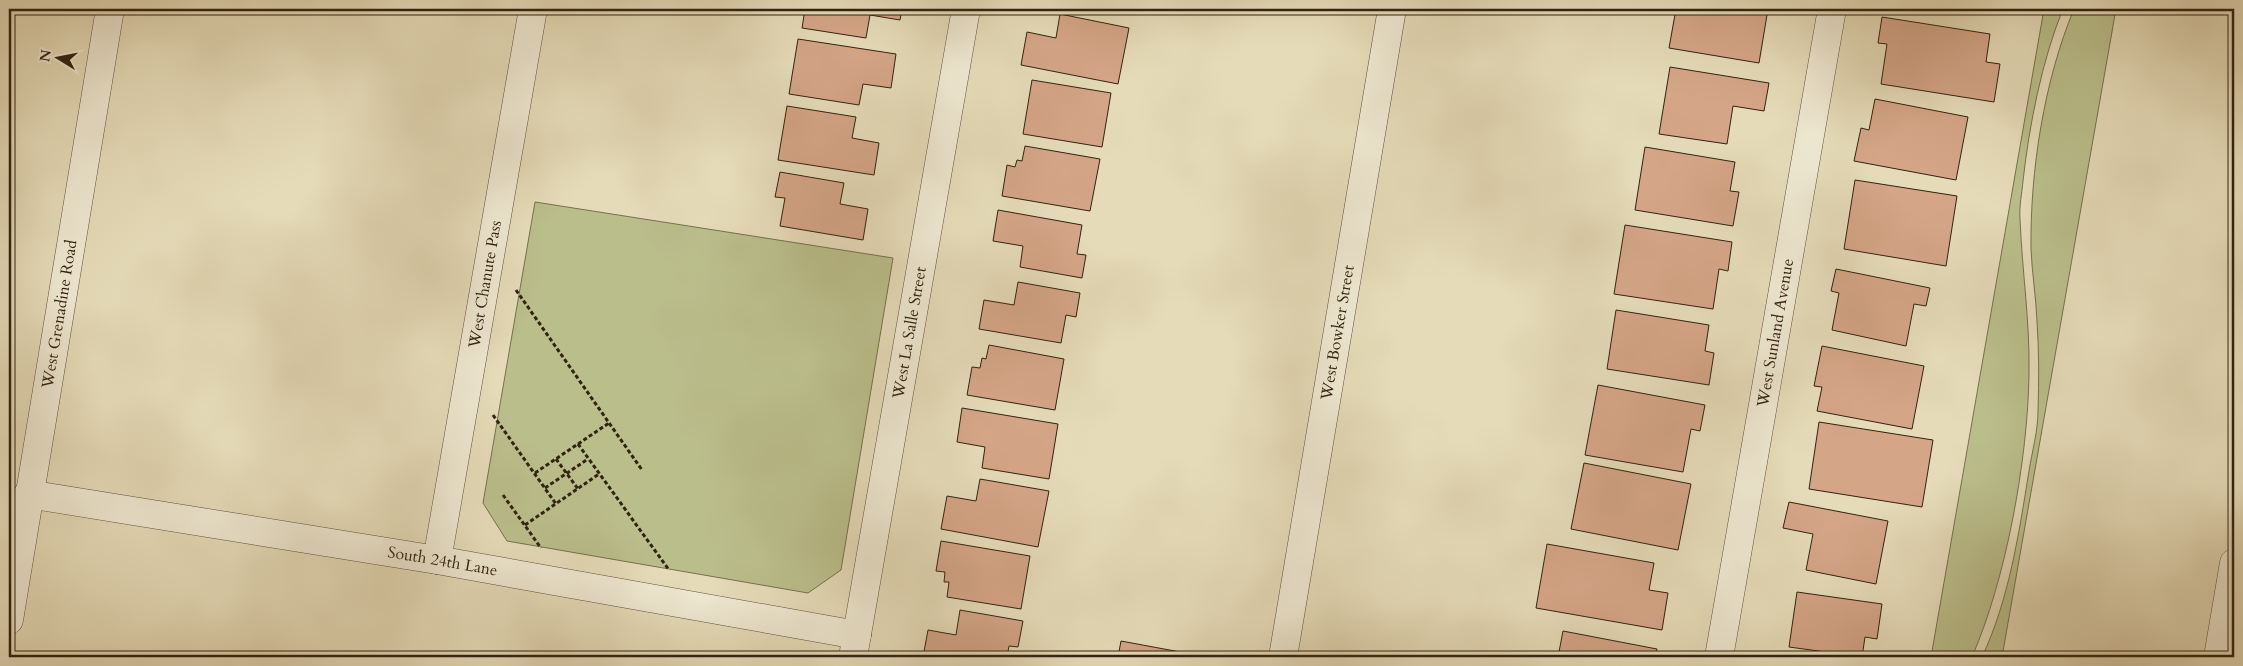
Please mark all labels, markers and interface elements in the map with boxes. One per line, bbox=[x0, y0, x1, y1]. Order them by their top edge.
north arrow bbox=[32, 32, 82, 82]
text: N bbox=[35, 48, 56, 63]
street label: West Chanute Pass bbox=[463, 219, 507, 351]
street label: West Grenadine Road bbox=[36, 238, 83, 391]
street label: West Sunland Avenue bbox=[1752, 257, 1799, 410]
street label: West Bowker Street bbox=[1315, 263, 1360, 403]
street label: West La Salle Street bbox=[887, 265, 932, 402]
street label: South 24th Lane bbox=[386, 541, 499, 582]

